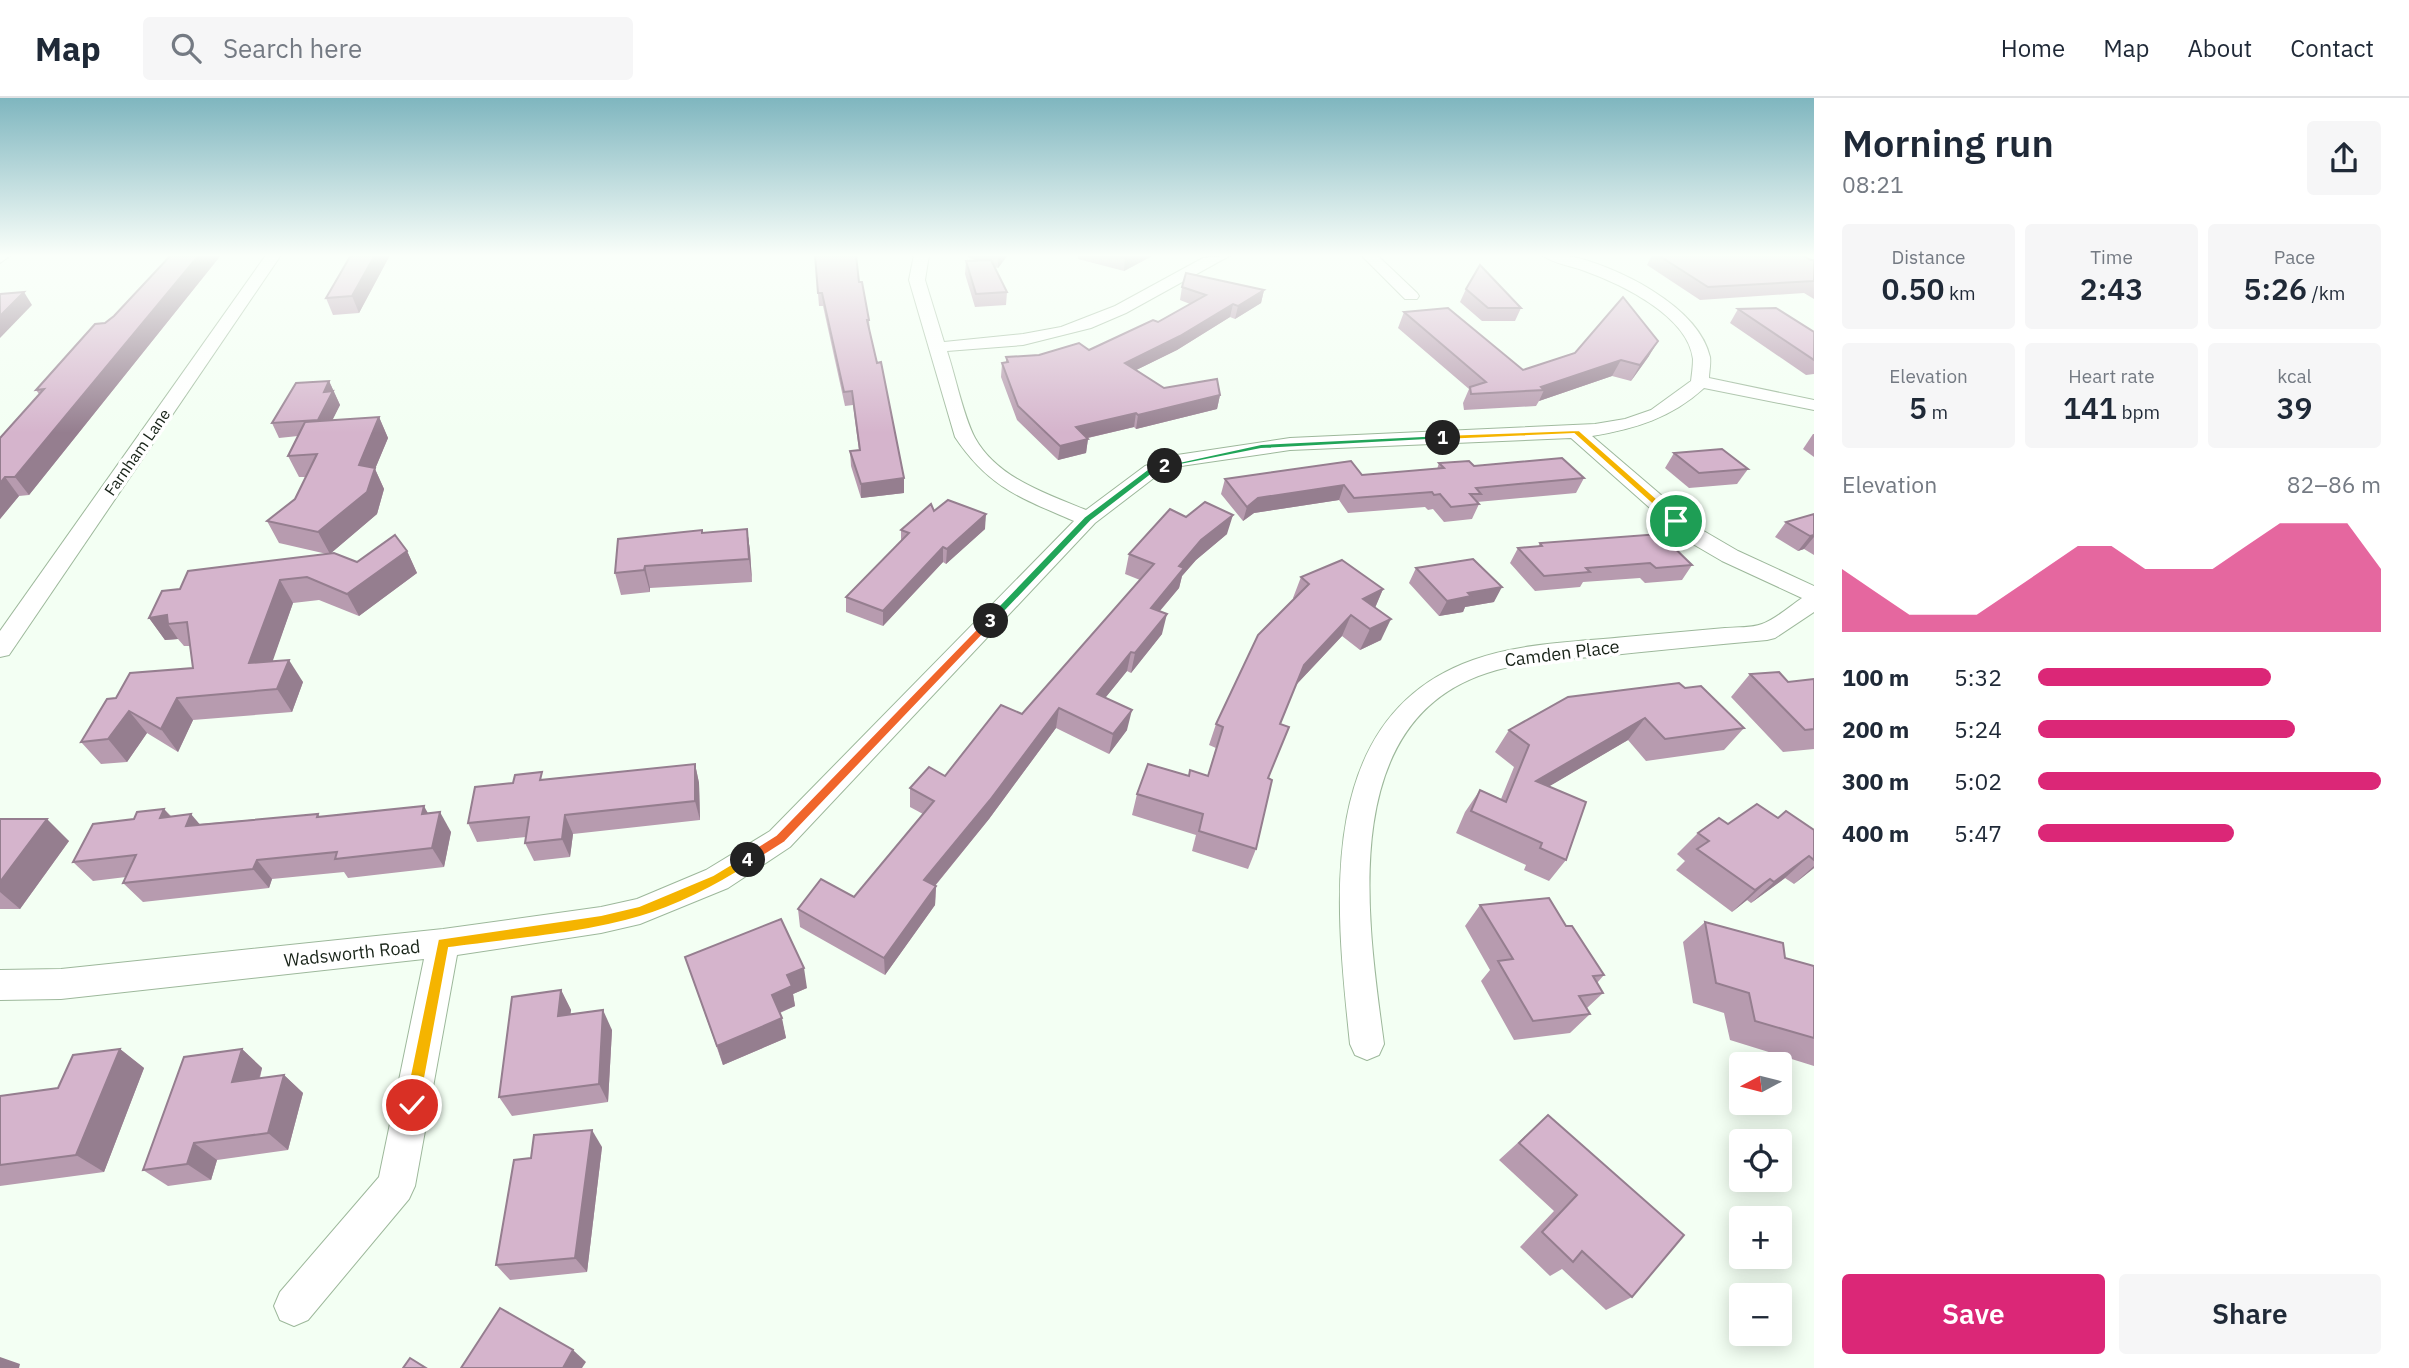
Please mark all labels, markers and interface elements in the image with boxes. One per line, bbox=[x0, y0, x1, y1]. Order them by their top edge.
search box bbox=[143, 17, 633, 80]
text: Map bbox=[35, 27, 101, 70]
icon: search bbox=[167, 29, 205, 67]
text: Search here bbox=[223, 31, 362, 65]
text: Home bbox=[2001, 32, 2065, 64]
text: Map bbox=[2103, 32, 2149, 64]
text: About bbox=[2187, 32, 2252, 64]
text: Contact bbox=[2290, 32, 2374, 64]
text: Morning run bbox=[1842, 118, 2054, 167]
button: share bbox=[2307, 121, 2381, 195]
text: 08:21 bbox=[1842, 169, 1904, 199]
text: Distance bbox=[1891, 245, 1966, 269]
text: Time bbox=[2090, 245, 2133, 269]
text: Pace bbox=[2274, 245, 2315, 269]
text: 0.50 bbox=[1881, 269, 1944, 308]
text: 2:43 bbox=[2080, 269, 2143, 308]
text: 5:26 bbox=[2244, 269, 2307, 308]
text: km bbox=[1944, 281, 1976, 305]
text: /km bbox=[2307, 281, 2345, 305]
text: Elevation bbox=[1889, 364, 1968, 388]
text: Heart rate bbox=[2068, 364, 2155, 388]
text: kcal bbox=[2277, 364, 2312, 388]
text: 5 bbox=[1909, 388, 1927, 427]
text: 141 bbox=[2063, 388, 2117, 427]
text: 39 bbox=[2277, 388, 2313, 427]
text: m bbox=[1927, 400, 1948, 424]
text: bpm bbox=[2117, 400, 2160, 424]
street label: Farnham Lane bbox=[100, 404, 174, 499]
pin: 1 bbox=[1426, 420, 1460, 456]
text: 1 bbox=[1437, 425, 1448, 449]
pin: 2 bbox=[1148, 448, 1182, 484]
text: 2 bbox=[1159, 453, 1170, 477]
text: Elevation bbox=[1842, 469, 1937, 499]
text: 82–86 m bbox=[2287, 469, 2381, 499]
pin bbox=[1646, 491, 1706, 551]
icon: arrive bbox=[1657, 502, 1695, 540]
pin: 3 bbox=[974, 603, 1009, 638]
text: 3 bbox=[985, 608, 996, 632]
street label: Camden Place bbox=[1503, 635, 1621, 671]
text: 100 m bbox=[1842, 662, 1909, 692]
text: 5:32 bbox=[1954, 662, 2002, 692]
text: 200 m bbox=[1842, 714, 1909, 744]
text: 5:24 bbox=[1954, 714, 2002, 744]
text: 300 m bbox=[1842, 766, 1909, 796]
text: 5:02 bbox=[1954, 766, 2002, 796]
text: 400 m bbox=[1842, 818, 1909, 848]
text: 5:47 bbox=[1954, 818, 2002, 848]
pin: 4 bbox=[730, 842, 766, 878]
text: 4 bbox=[742, 847, 753, 871]
street label: Wadsworth Road bbox=[283, 934, 421, 972]
north arrow bbox=[1729, 1052, 1792, 1115]
map controls bbox=[1729, 1052, 1792, 1346]
pin bbox=[382, 1075, 442, 1135]
icon: check bbox=[393, 1086, 431, 1124]
button: locate bbox=[1729, 1129, 1792, 1192]
button: + bbox=[1729, 1206, 1792, 1269]
button: Save bbox=[1842, 1274, 2105, 1354]
button: Share bbox=[2119, 1274, 2381, 1354]
button: − bbox=[1729, 1283, 1792, 1346]

